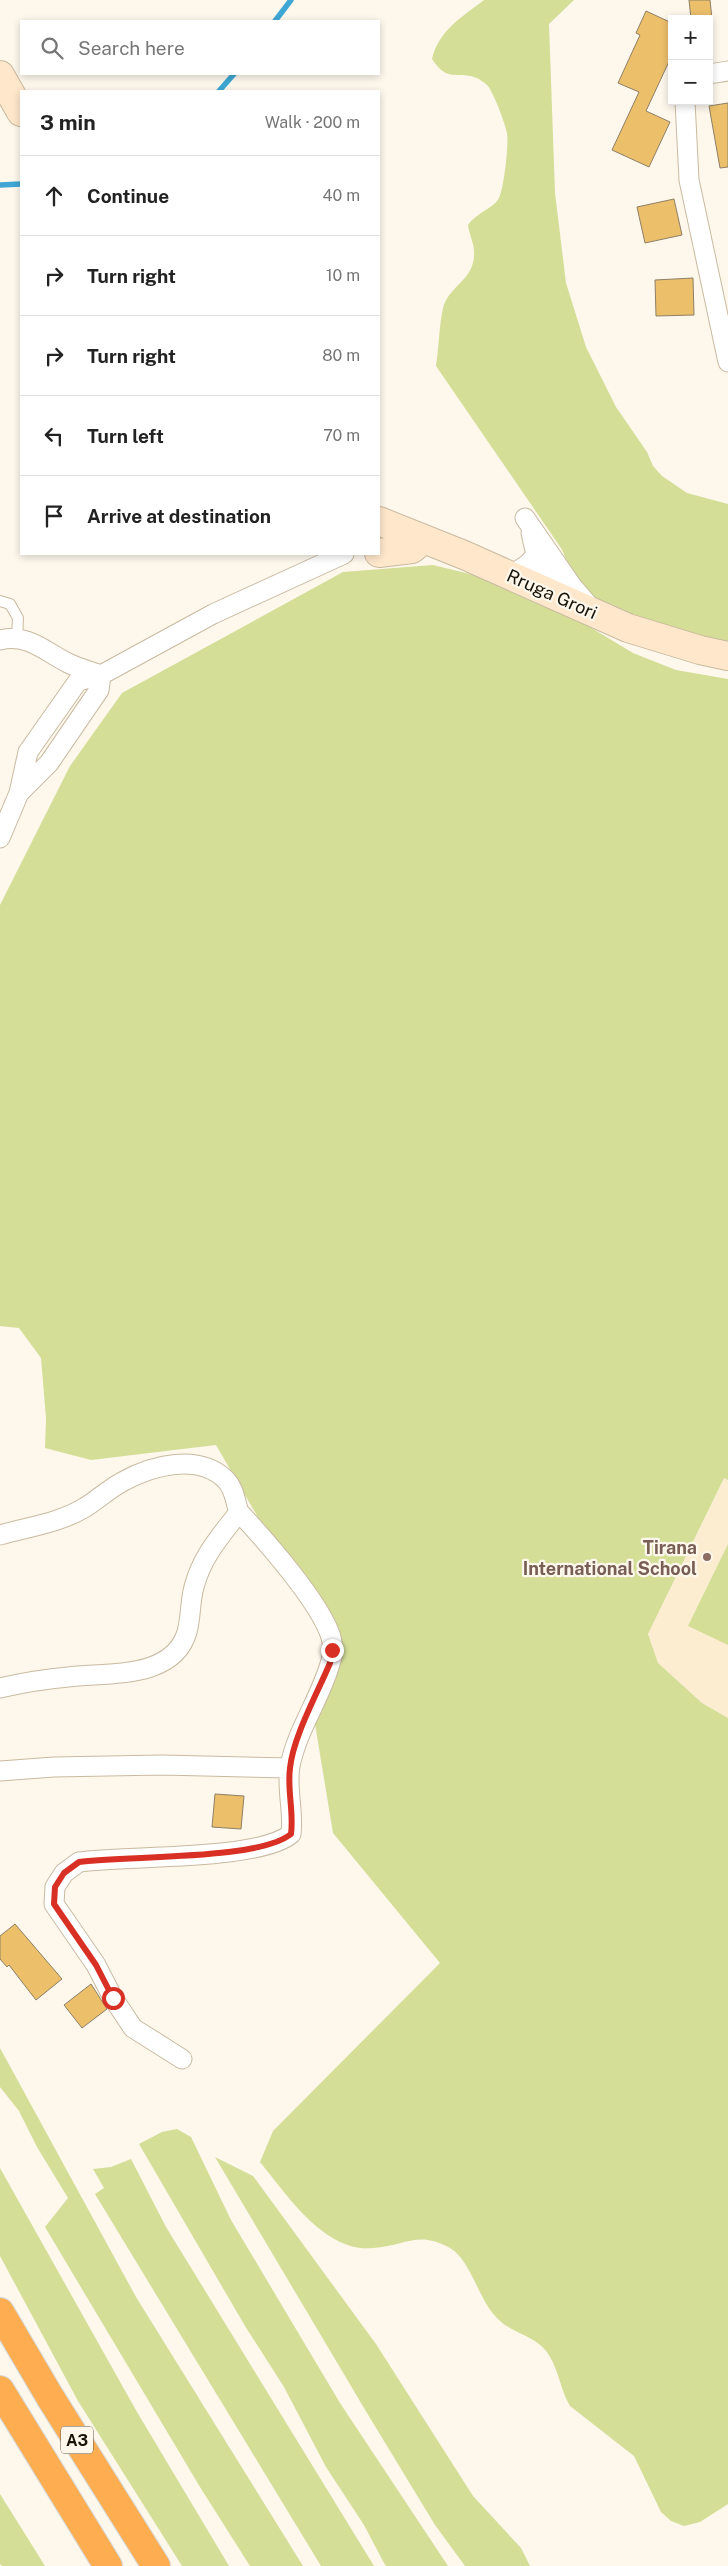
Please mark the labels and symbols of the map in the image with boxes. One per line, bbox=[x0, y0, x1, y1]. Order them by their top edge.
street label: Rruga Grori bbox=[504, 565, 600, 623]
place label: Tirana International School bbox=[523, 1537, 697, 1579]
marker: Tirana International School bbox=[701, 1551, 713, 1563]
route end bbox=[321, 1639, 344, 1662]
route start bbox=[102, 1987, 125, 2010]
road number: A3 bbox=[61, 2426, 93, 2454]

